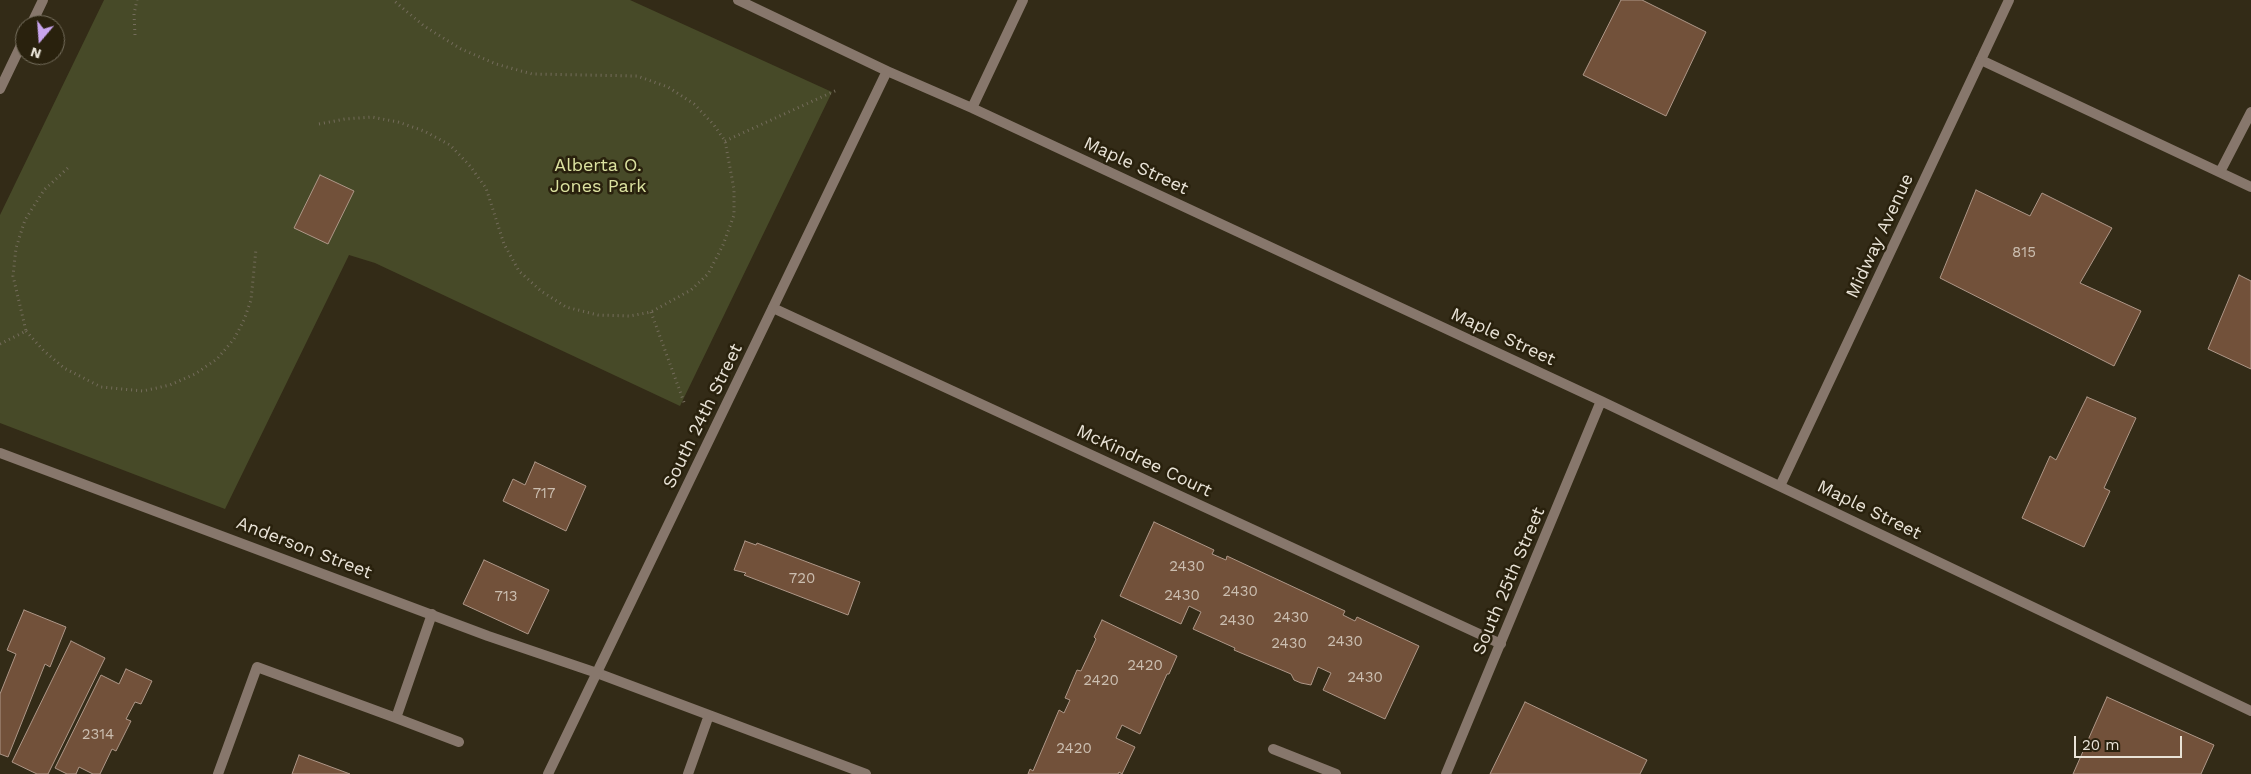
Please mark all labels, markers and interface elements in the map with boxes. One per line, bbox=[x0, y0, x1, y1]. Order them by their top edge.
north arrow bbox=[15, 15, 65, 65]
text: N bbox=[28, 44, 43, 63]
street label: Maple Street bbox=[1080, 132, 1192, 200]
park label: Alberta O. Jones Park bbox=[550, 155, 646, 198]
street label: Midway Avenue bbox=[1842, 170, 1918, 302]
house number: 815 bbox=[2012, 244, 2036, 262]
street label: Maple Street bbox=[1447, 303, 1559, 371]
street label: South 24th Street bbox=[659, 340, 747, 492]
street label: McKindree Court bbox=[1073, 420, 1215, 502]
street label: Maple Street bbox=[1814, 476, 1924, 544]
house number: 717 bbox=[533, 485, 555, 503]
street label: South 25th Street bbox=[1468, 504, 1550, 658]
street label: Anderson Street bbox=[233, 512, 375, 584]
house number: 2430 bbox=[1169, 558, 1205, 576]
house number: 720 bbox=[789, 570, 815, 588]
house number: 2430 bbox=[1222, 583, 1258, 601]
house number: 2430 bbox=[1164, 587, 1200, 605]
house number: 713 bbox=[494, 588, 518, 606]
house number: 2430 bbox=[1273, 609, 1309, 627]
house number: 2430 bbox=[1219, 612, 1255, 630]
house number: 2430 bbox=[1327, 633, 1363, 651]
house number: 2430 bbox=[1271, 635, 1307, 653]
house number: 2420 bbox=[1127, 657, 1163, 675]
house number: 2430 bbox=[1347, 669, 1383, 687]
house number: 2420 bbox=[1083, 672, 1119, 690]
house number: 2314 bbox=[82, 726, 114, 744]
scale bar bbox=[2076, 726, 2184, 758]
text: 20 m bbox=[2082, 736, 2120, 754]
house number: 2420 bbox=[1056, 740, 1092, 758]

